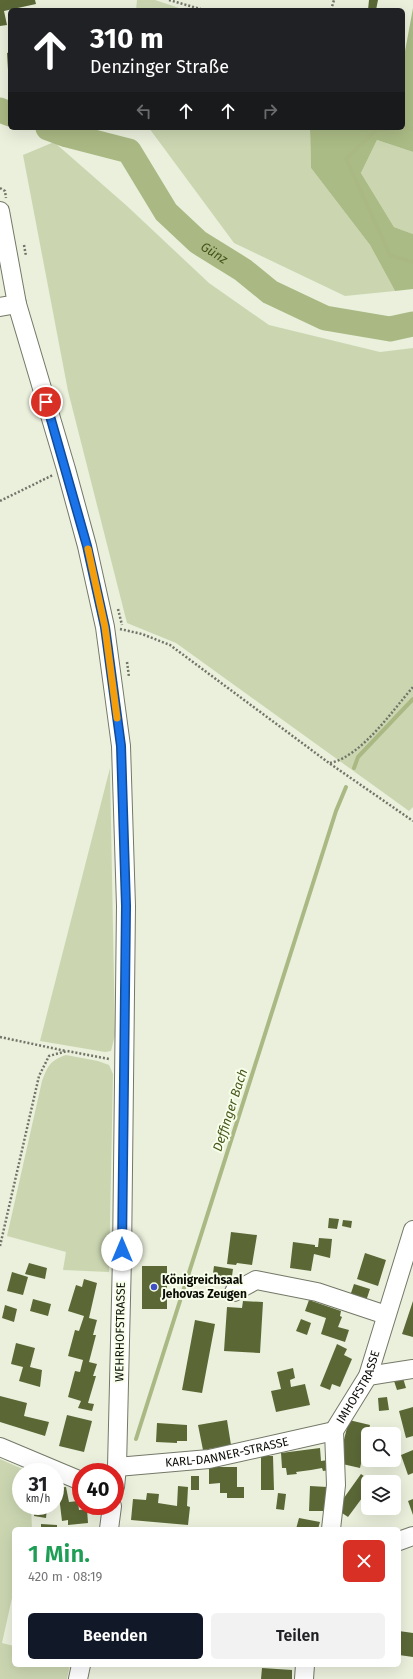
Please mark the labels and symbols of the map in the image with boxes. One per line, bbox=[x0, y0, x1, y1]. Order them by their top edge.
water label: Günz bbox=[198, 238, 231, 266]
pin bbox=[29, 385, 63, 419]
water label: Deffinger Bach bbox=[210, 1067, 250, 1153]
position arrow bbox=[101, 1229, 143, 1271]
place label: Königreichsaal Jehovas Zeugen bbox=[161, 1273, 247, 1301]
street label: WEHRHOFSTRASSE bbox=[112, 1282, 128, 1382]
marker: Königreichsaal Jehovas Zeugen bbox=[149, 1282, 159, 1292]
street label: IMHOFSTRASSE bbox=[333, 1349, 383, 1426]
street label: KARL-DANNER-STRASSE bbox=[164, 1434, 290, 1470]
speed limit sign: 40 bbox=[72, 1463, 124, 1515]

